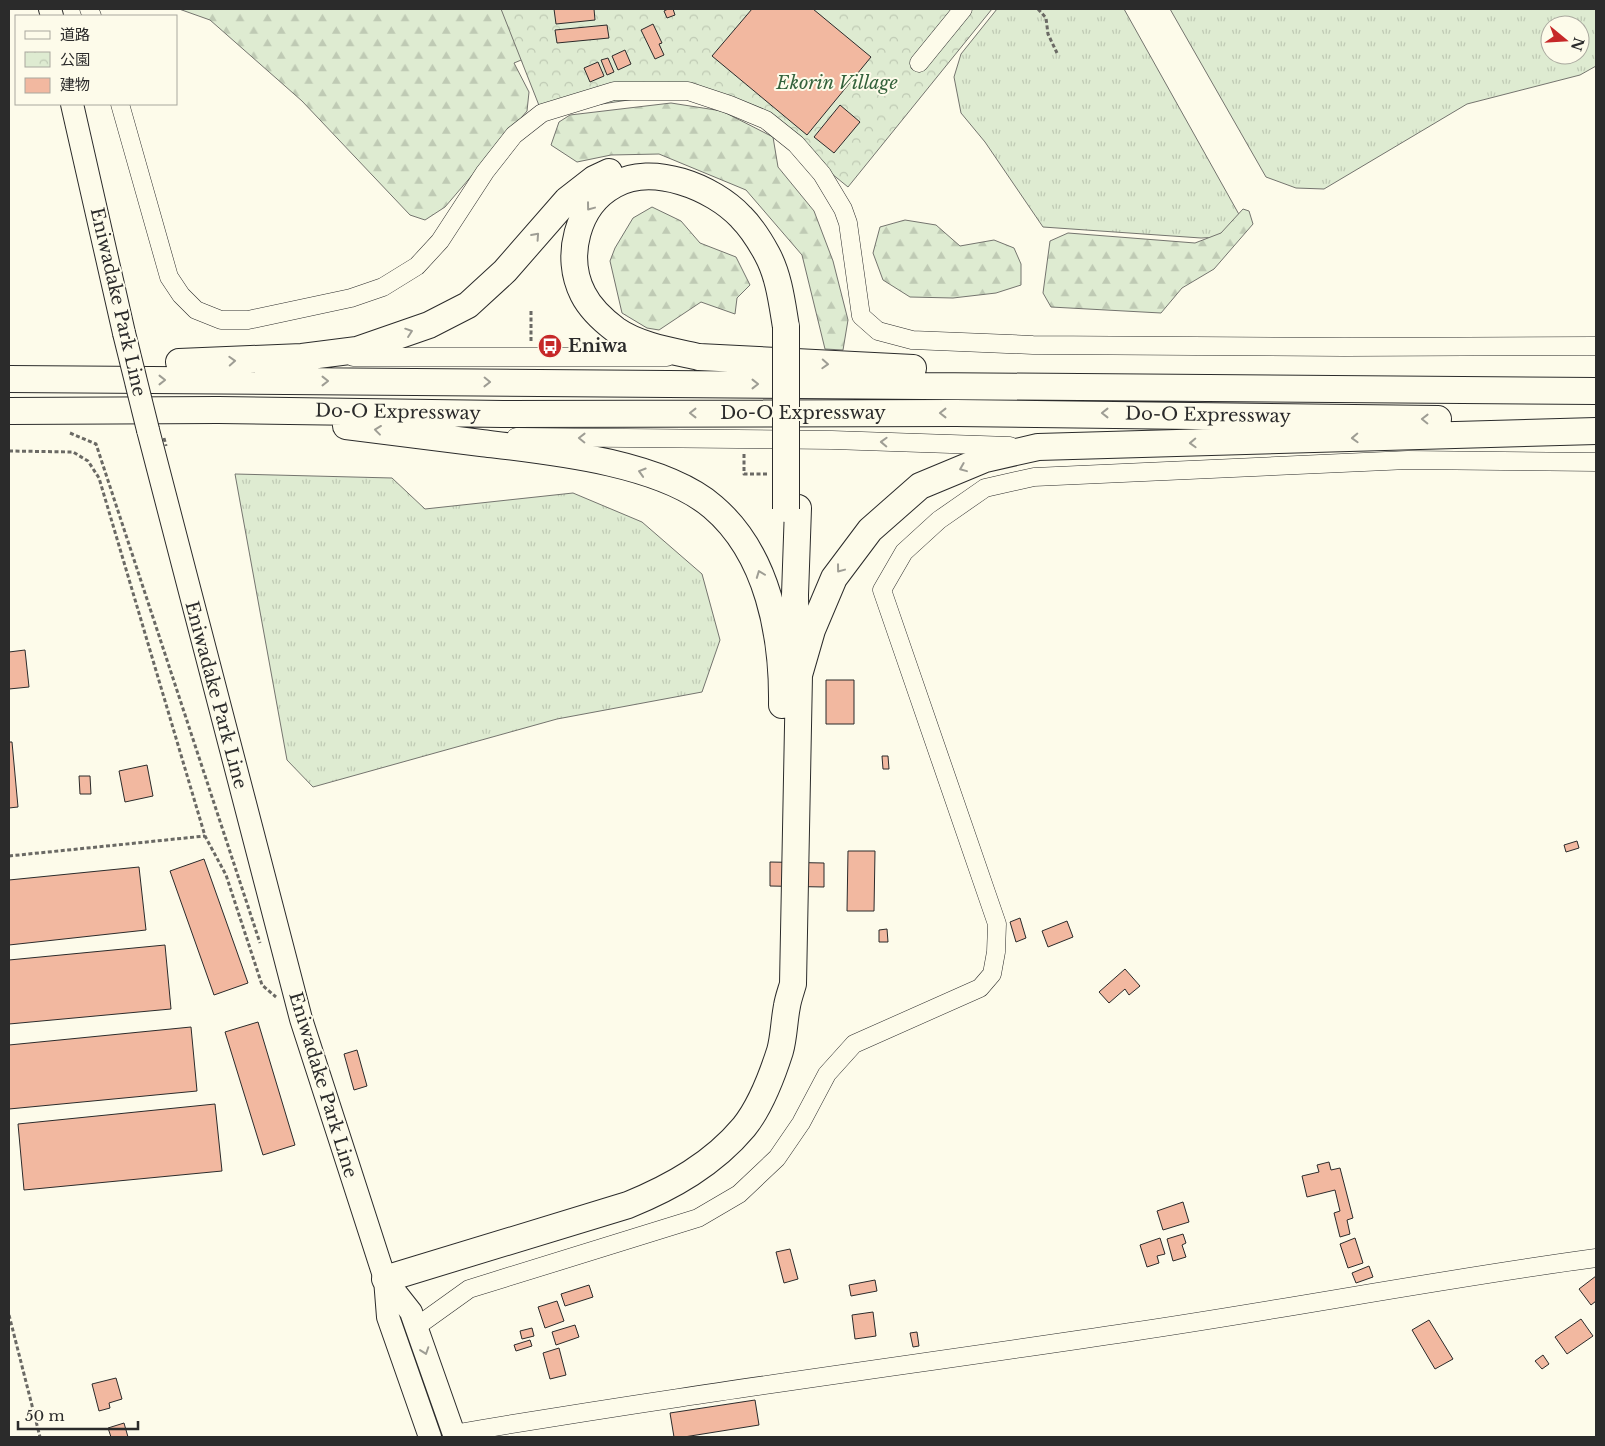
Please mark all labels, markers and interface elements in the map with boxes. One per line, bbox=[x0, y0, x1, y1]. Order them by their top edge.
legend bbox=[15, 15, 178, 105]
north arrow bbox=[1540, 15, 1590, 65]
text: 道路 bbox=[60, 25, 90, 44]
text: N bbox=[1567, 35, 1588, 53]
text: 公園 bbox=[60, 50, 90, 69]
park label: Ekorin Village bbox=[775, 72, 898, 94]
text: 建物 bbox=[60, 75, 90, 94]
one-way arrow bbox=[587, 201, 596, 211]
street label: Eniwadake Park Line bbox=[86, 205, 150, 399]
one-way arrow bbox=[530, 232, 539, 241]
one-way arrow bbox=[404, 328, 413, 338]
bus stop icon: Eniwa bbox=[537, 333, 563, 359]
place label: Eniwa bbox=[568, 335, 628, 357]
one-way arrow bbox=[229, 356, 237, 366]
one-way arrow bbox=[821, 358, 829, 369]
one-way arrow bbox=[159, 375, 167, 385]
one-way arrow bbox=[321, 375, 329, 386]
one-way arrow bbox=[484, 376, 492, 387]
one-way arrow bbox=[752, 379, 759, 389]
street label: Do-O Expressway bbox=[315, 400, 482, 424]
street label: Do-O Expressway bbox=[720, 402, 886, 424]
street label: Do-O Expressway bbox=[1125, 403, 1292, 427]
one-way arrow bbox=[688, 408, 696, 418]
one-way arrow bbox=[938, 408, 946, 418]
one-way arrow bbox=[1101, 408, 1109, 419]
one-way arrow bbox=[1421, 414, 1428, 424]
one-way arrow bbox=[374, 425, 382, 436]
one-way arrow bbox=[577, 433, 585, 443]
one-way arrow bbox=[1351, 433, 1358, 443]
one-way arrow bbox=[880, 436, 888, 447]
one-way arrow bbox=[1188, 437, 1196, 448]
one-way arrow bbox=[960, 462, 968, 472]
one-way arrow bbox=[639, 468, 647, 478]
one-way arrow bbox=[838, 563, 846, 572]
one-way arrow bbox=[756, 570, 766, 579]
street label: Eniwadake Park Line bbox=[180, 599, 252, 791]
street label: Eniwadake Park Line bbox=[284, 989, 362, 1181]
one-way arrow bbox=[419, 1346, 429, 1355]
scale bar bbox=[18, 1398, 138, 1430]
text: 50 m bbox=[25, 1406, 65, 1425]

